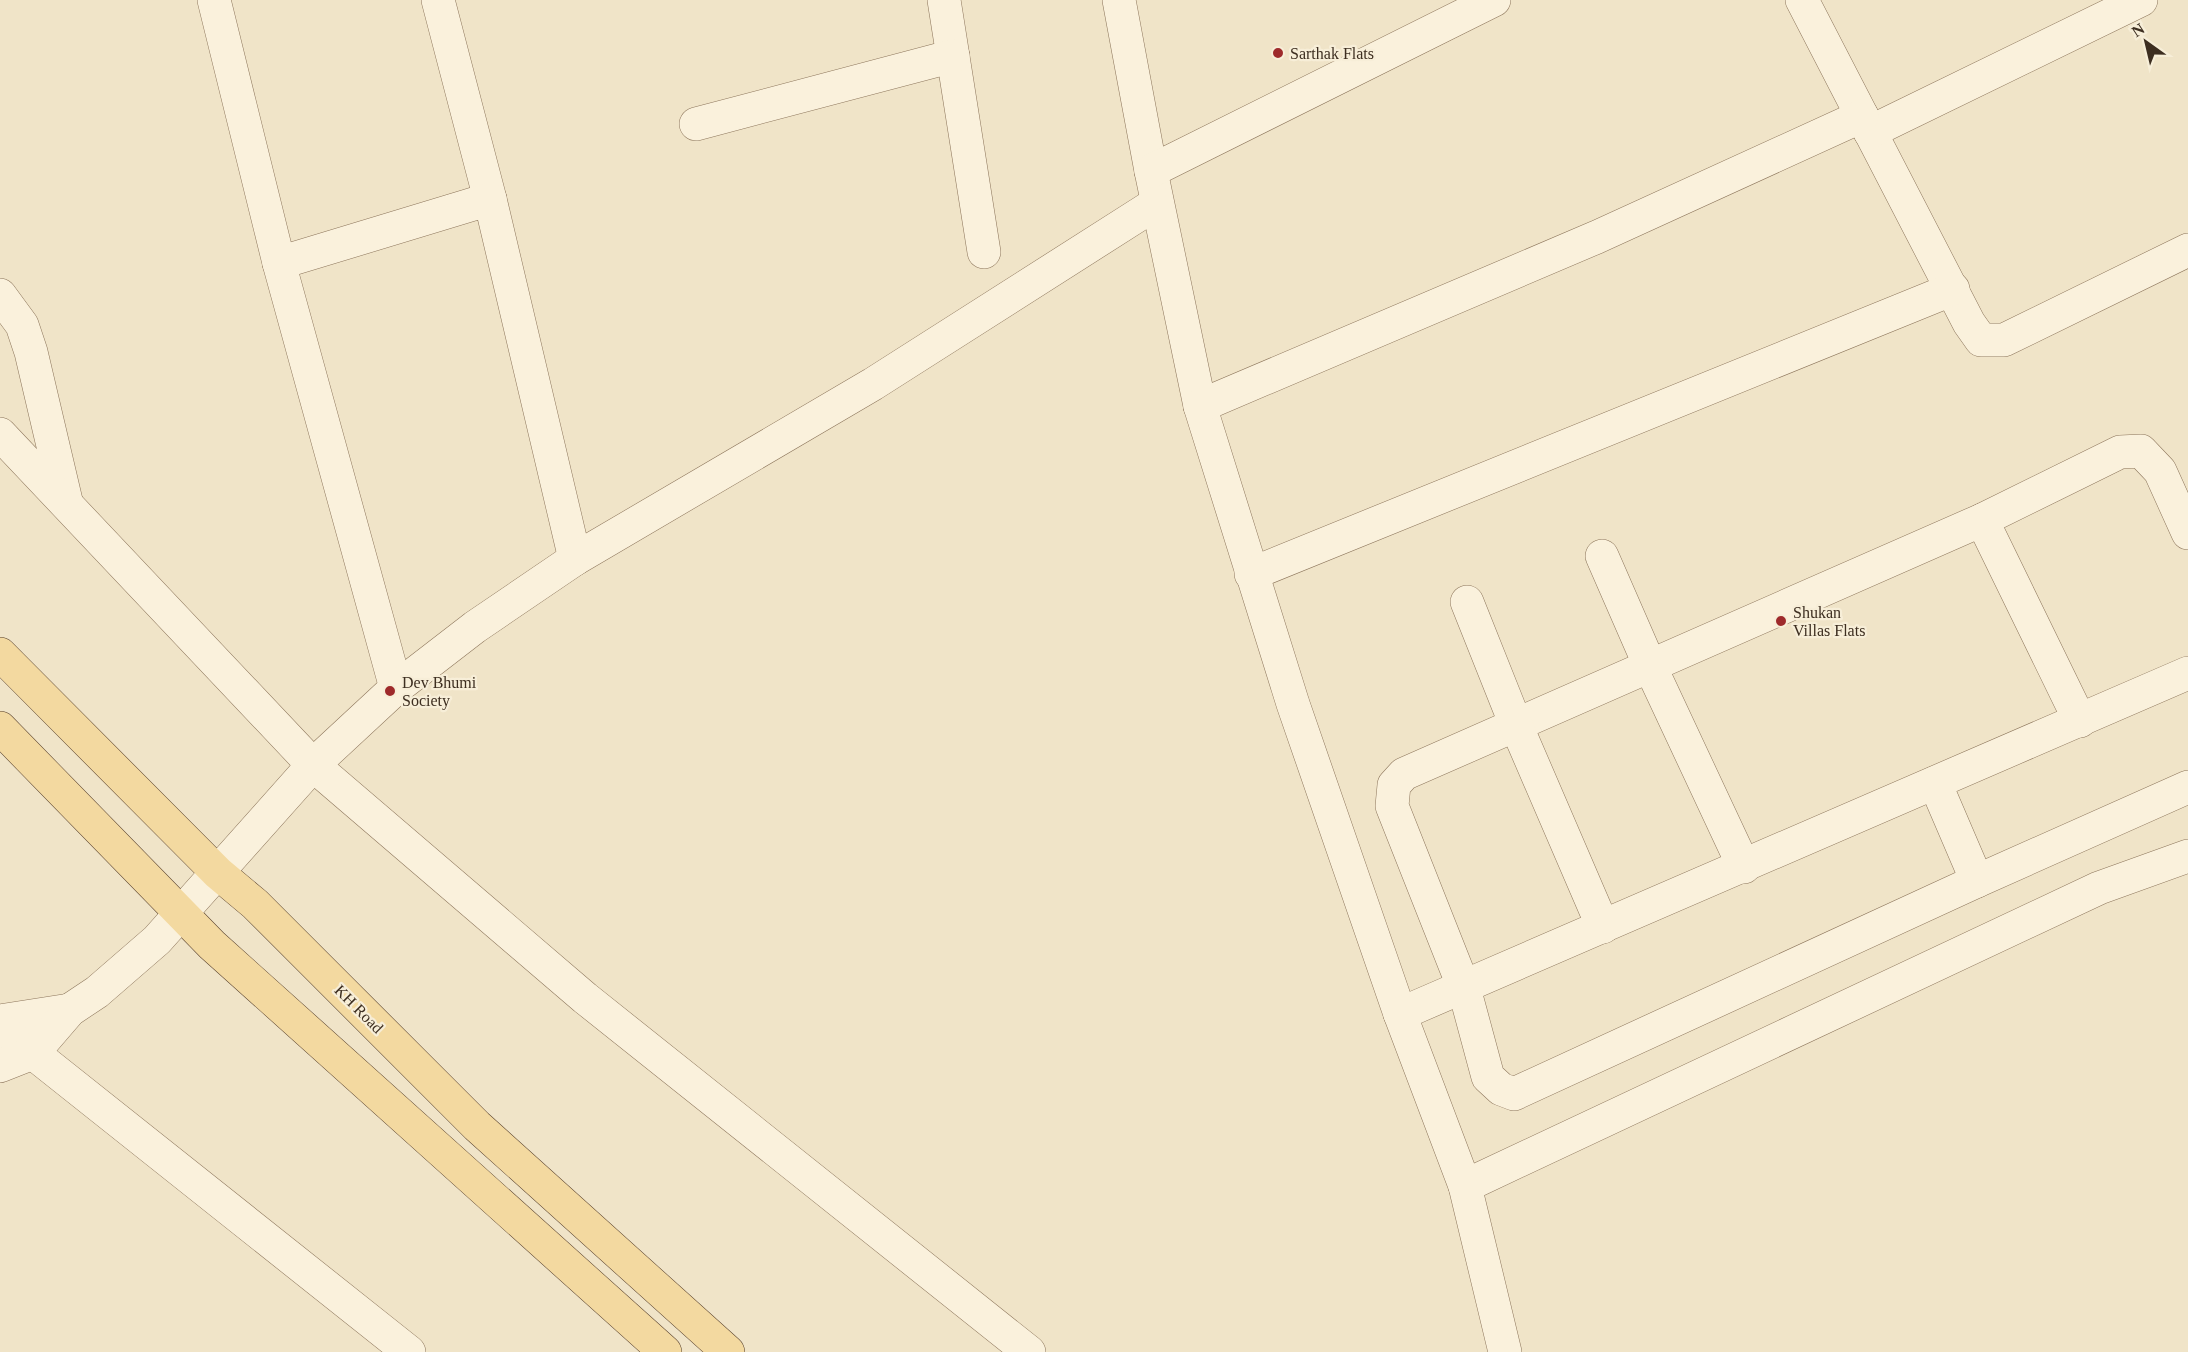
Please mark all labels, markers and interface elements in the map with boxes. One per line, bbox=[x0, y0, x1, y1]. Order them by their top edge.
north arrow bbox=[2116, 12, 2176, 72]
text: N bbox=[2128, 19, 2148, 40]
place label: Sarthak Flats bbox=[1290, 45, 1374, 62]
marker: Sarthak Flats bbox=[1271, 46, 1285, 60]
place label: Shukan Villas Flats bbox=[1793, 604, 1865, 639]
marker: Shukan Villas Flats bbox=[1774, 614, 1788, 628]
place label: Dev Bhumi Society bbox=[402, 674, 477, 710]
marker: Dev Bhumi Society bbox=[383, 684, 397, 698]
street label: KH Road bbox=[331, 981, 387, 1037]

